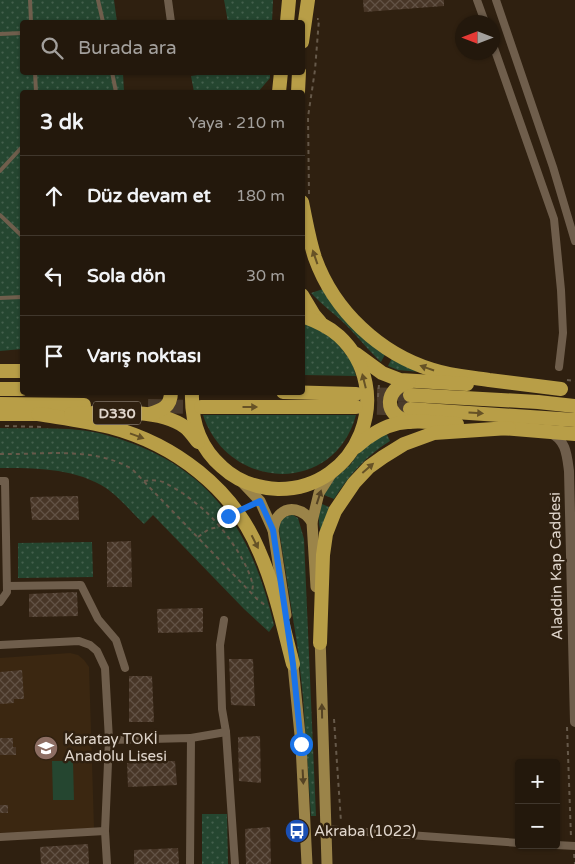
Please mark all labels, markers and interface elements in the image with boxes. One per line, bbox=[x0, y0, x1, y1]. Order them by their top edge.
north arrow bbox=[455, 15, 500, 60]
search box bbox=[20, 20, 305, 75]
icon: search bbox=[38, 34, 66, 62]
text: Burada ara bbox=[78, 37, 177, 59]
text: 3 dk bbox=[40, 110, 83, 135]
text: Yaya · 210 m bbox=[188, 113, 285, 133]
icon: ahead bbox=[40, 182, 68, 210]
text: Düz devam et bbox=[87, 185, 211, 207]
text: 180 m bbox=[236, 186, 285, 206]
one-way arrow bbox=[311, 249, 319, 264]
icon: left bbox=[40, 262, 68, 290]
text: Sola dön bbox=[87, 265, 166, 287]
text: 30 m bbox=[246, 266, 285, 286]
icon: arrive bbox=[40, 342, 68, 370]
text: Varış noktası bbox=[87, 345, 201, 367]
one-way arrow bbox=[419, 364, 434, 371]
one-way arrow bbox=[360, 373, 368, 388]
road number: D330 bbox=[93, 402, 141, 424]
one-way arrow bbox=[242, 403, 258, 411]
one-way arrow bbox=[468, 410, 484, 418]
one-way arrow bbox=[130, 433, 145, 441]
one-way arrow bbox=[362, 463, 375, 474]
one-way arrow bbox=[315, 489, 323, 504]
street label: Aladdin Kap Caddesi bbox=[546, 492, 566, 640]
route end bbox=[217, 505, 240, 528]
one-way arrow bbox=[251, 535, 259, 549]
one-way arrow bbox=[318, 702, 326, 718]
place label: Karatay TOKİ Anadolu Lisesi bbox=[64, 730, 167, 765]
route start bbox=[290, 733, 313, 756]
school or university icon: Karatay TOKİ Anadolu Lisesi bbox=[33, 735, 59, 761]
map controls bbox=[515, 759, 560, 849]
button: + bbox=[515, 759, 560, 804]
one-way arrow bbox=[299, 769, 307, 785]
button: − bbox=[515, 804, 560, 849]
bus stop icon: Akraba (1022) bbox=[284, 818, 310, 844]
place label: Akraba (1022) bbox=[314, 822, 416, 840]

